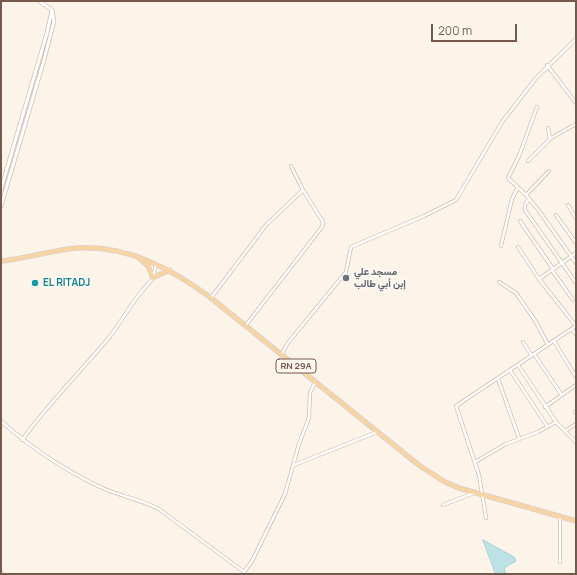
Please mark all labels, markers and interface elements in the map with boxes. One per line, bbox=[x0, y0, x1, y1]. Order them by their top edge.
scale bar bbox=[433, 16, 519, 42]
text: 200 m bbox=[438, 22, 472, 39]
place label: مسجد علي إبن أبي طالب bbox=[354, 266, 406, 290]
marker: مسجد علي إبن أبي طالب bbox=[341, 273, 351, 283]
place label: EL RITADJ bbox=[43, 277, 90, 289]
marker: EL RITADJ bbox=[30, 278, 40, 288]
road number: RN 29A bbox=[276, 359, 316, 373]

